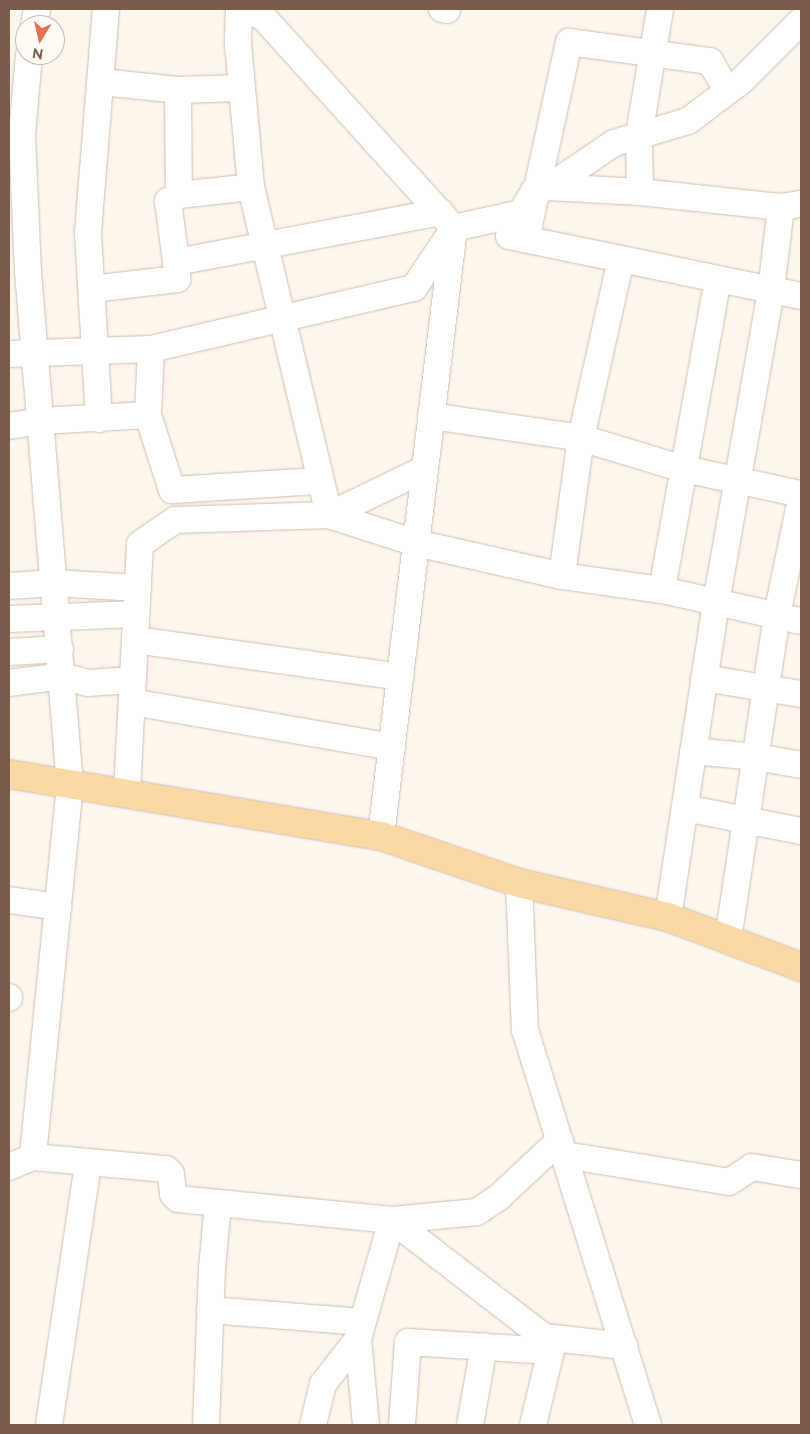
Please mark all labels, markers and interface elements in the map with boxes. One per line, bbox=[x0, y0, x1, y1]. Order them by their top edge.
north arrow bbox=[15, 15, 65, 65]
text: N bbox=[31, 45, 44, 63]

